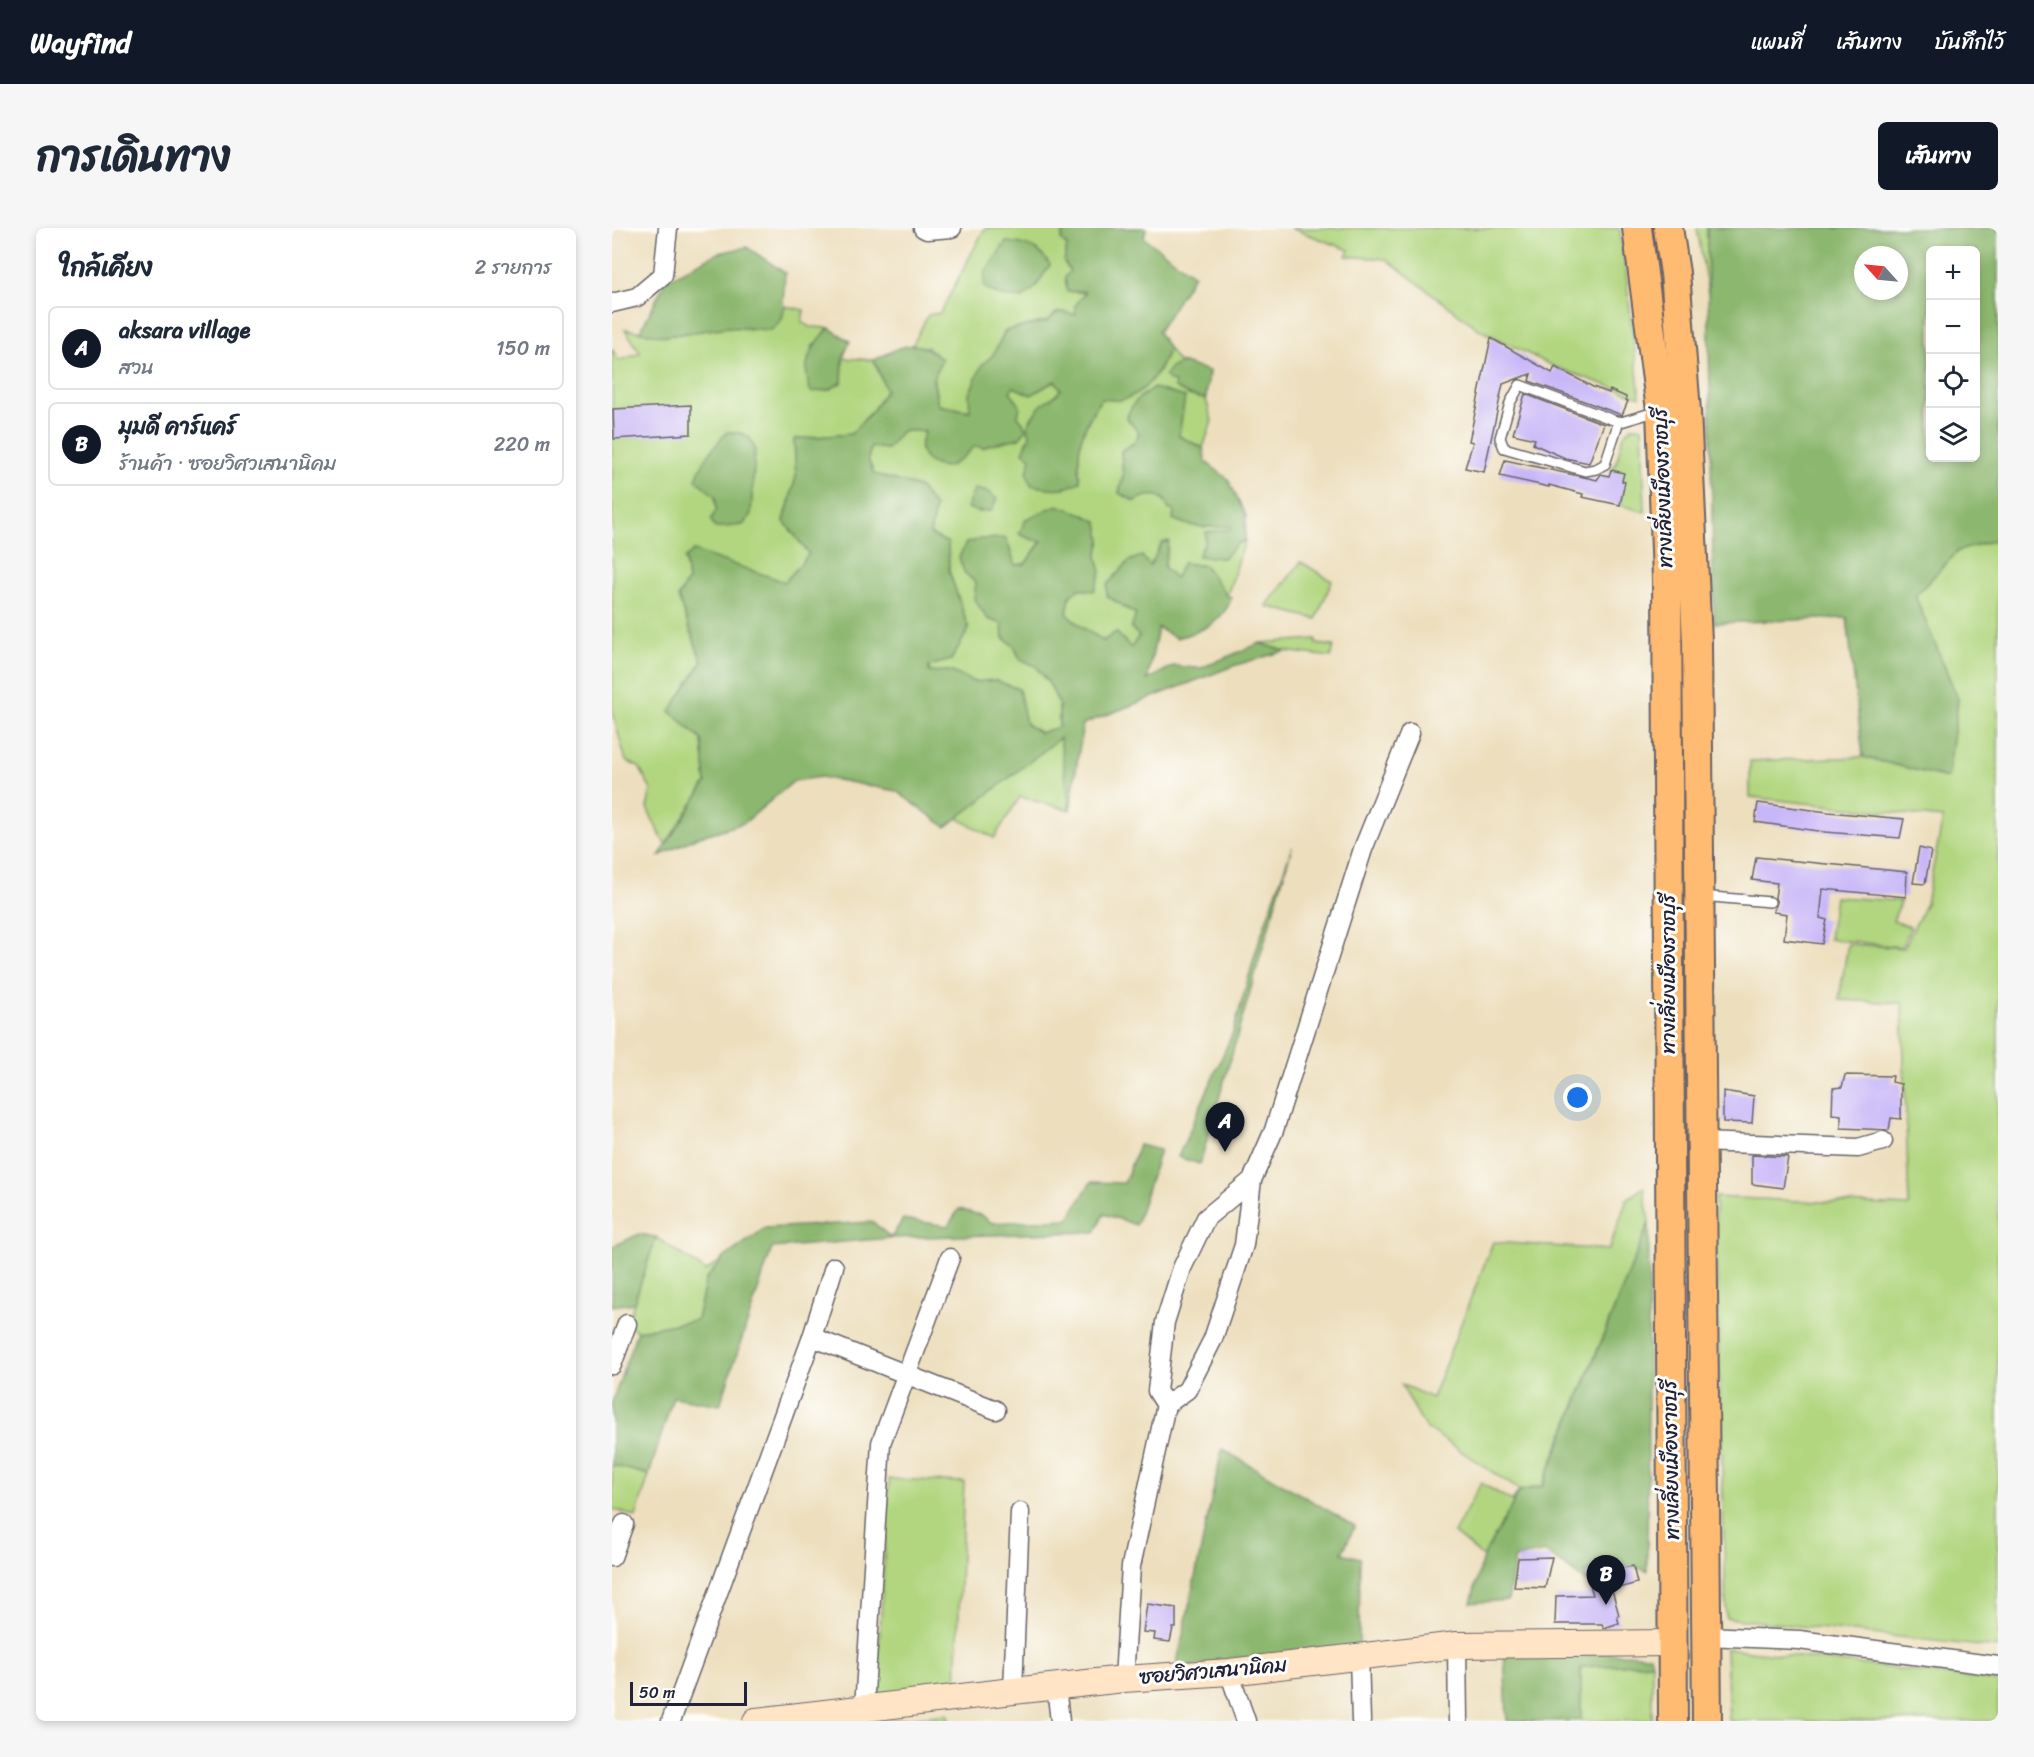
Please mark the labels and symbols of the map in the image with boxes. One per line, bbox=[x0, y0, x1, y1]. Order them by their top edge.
north arrow bbox=[1854, 246, 1908, 300]
street label: ทางเลี่ยงเมืองราชบุรี bbox=[1642, 405, 1683, 569]
street label: ทางเลี่ยงเมืองราชบุรี bbox=[1649, 892, 1686, 1054]
your location bbox=[1563, 1083, 1592, 1112]
pin: A bbox=[1206, 1102, 1244, 1152]
street label: ทางเลี่ยงเมืองราชบุรี bbox=[1651, 1377, 1690, 1541]
pin: B bbox=[1586, 1556, 1626, 1605]
street label: ซอยวิศวเสนานิคม bbox=[1138, 1647, 1289, 1695]
scale bar bbox=[630, 1679, 747, 1706]

